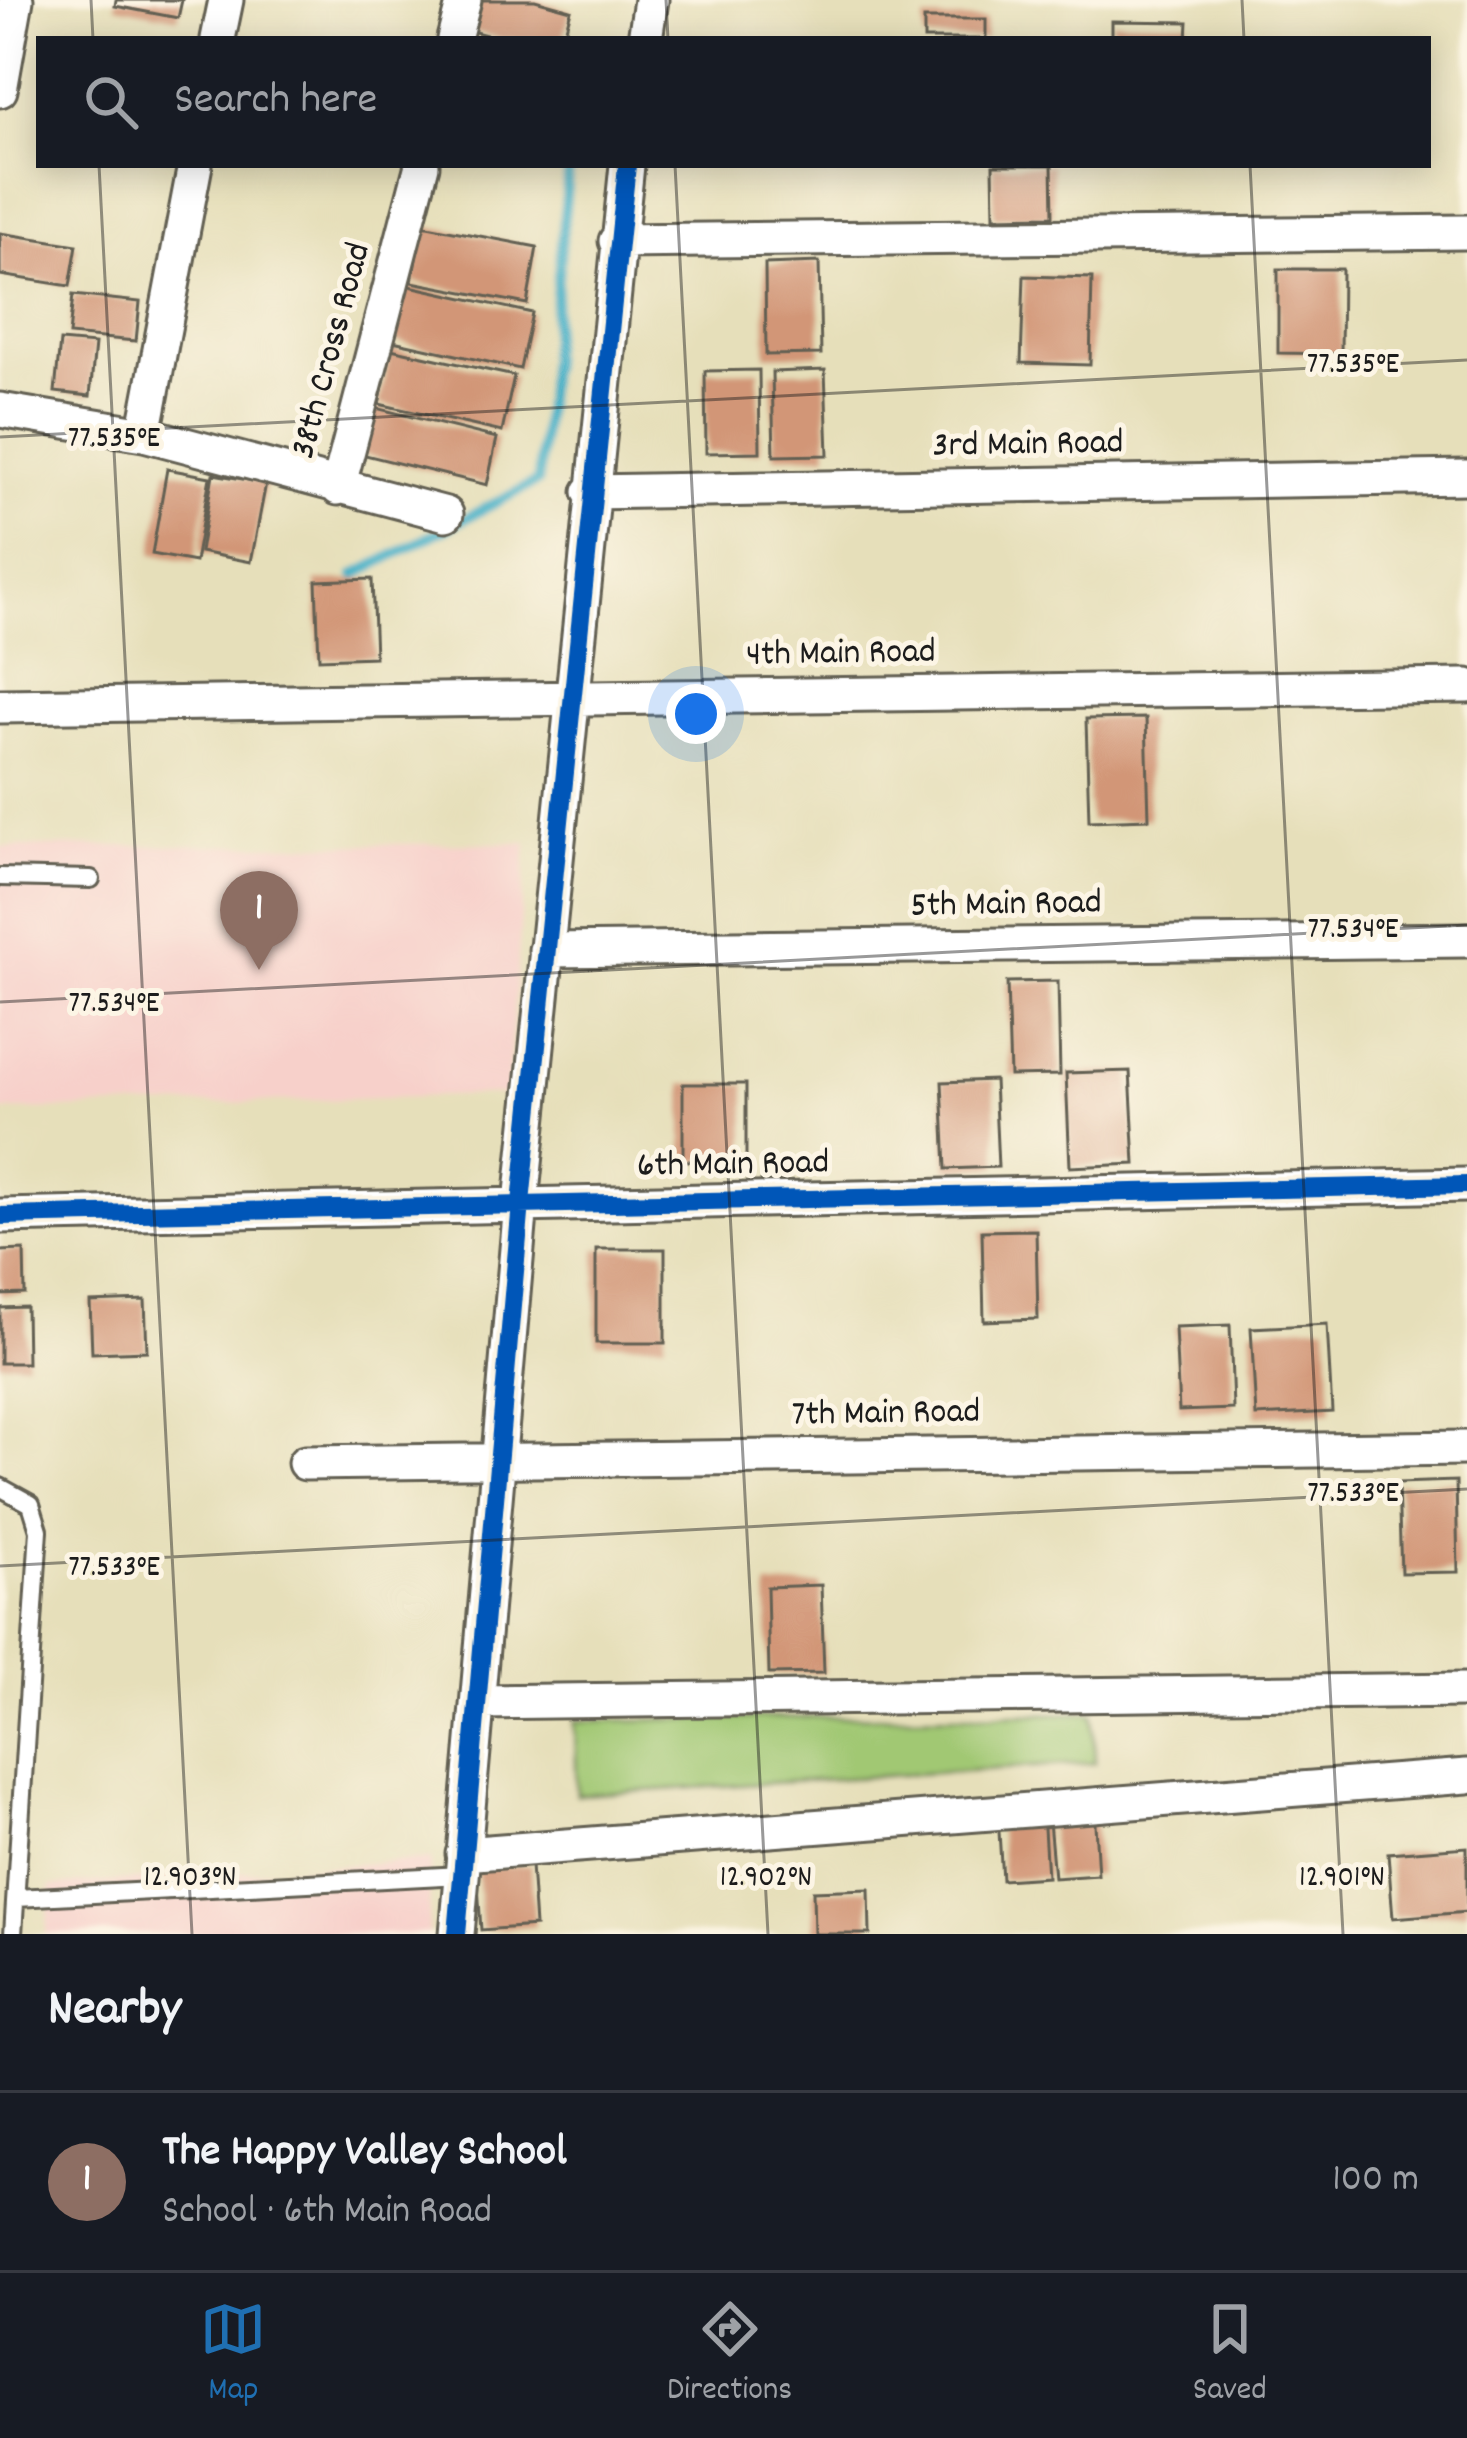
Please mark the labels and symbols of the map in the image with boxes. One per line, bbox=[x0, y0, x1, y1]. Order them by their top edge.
street label: 38th Cross Road bbox=[279, 237, 387, 465]
text: 77.535°E bbox=[1307, 345, 1400, 388]
street label: 3rd Main Road bbox=[932, 418, 1124, 474]
text: 77.535°E bbox=[68, 419, 161, 462]
street label: 4th Main Road bbox=[746, 627, 936, 683]
your location bbox=[666, 684, 726, 744]
pin: 1 bbox=[220, 871, 298, 970]
street label: 5th Main Road bbox=[910, 878, 1102, 934]
text: 77.534°E bbox=[1308, 910, 1399, 953]
text: 77.534°E bbox=[69, 984, 160, 1027]
street label: 6th Main Road bbox=[636, 1138, 830, 1194]
street label: 7th Main Road bbox=[791, 1387, 981, 1443]
text: 77.533°E bbox=[1307, 1474, 1399, 1517]
text: 77.533°E bbox=[68, 1548, 160, 1591]
text: 12.903°N bbox=[144, 1858, 236, 1901]
text: 12.902°N bbox=[720, 1858, 812, 1901]
text: 12.901°N bbox=[1299, 1858, 1385, 1901]

